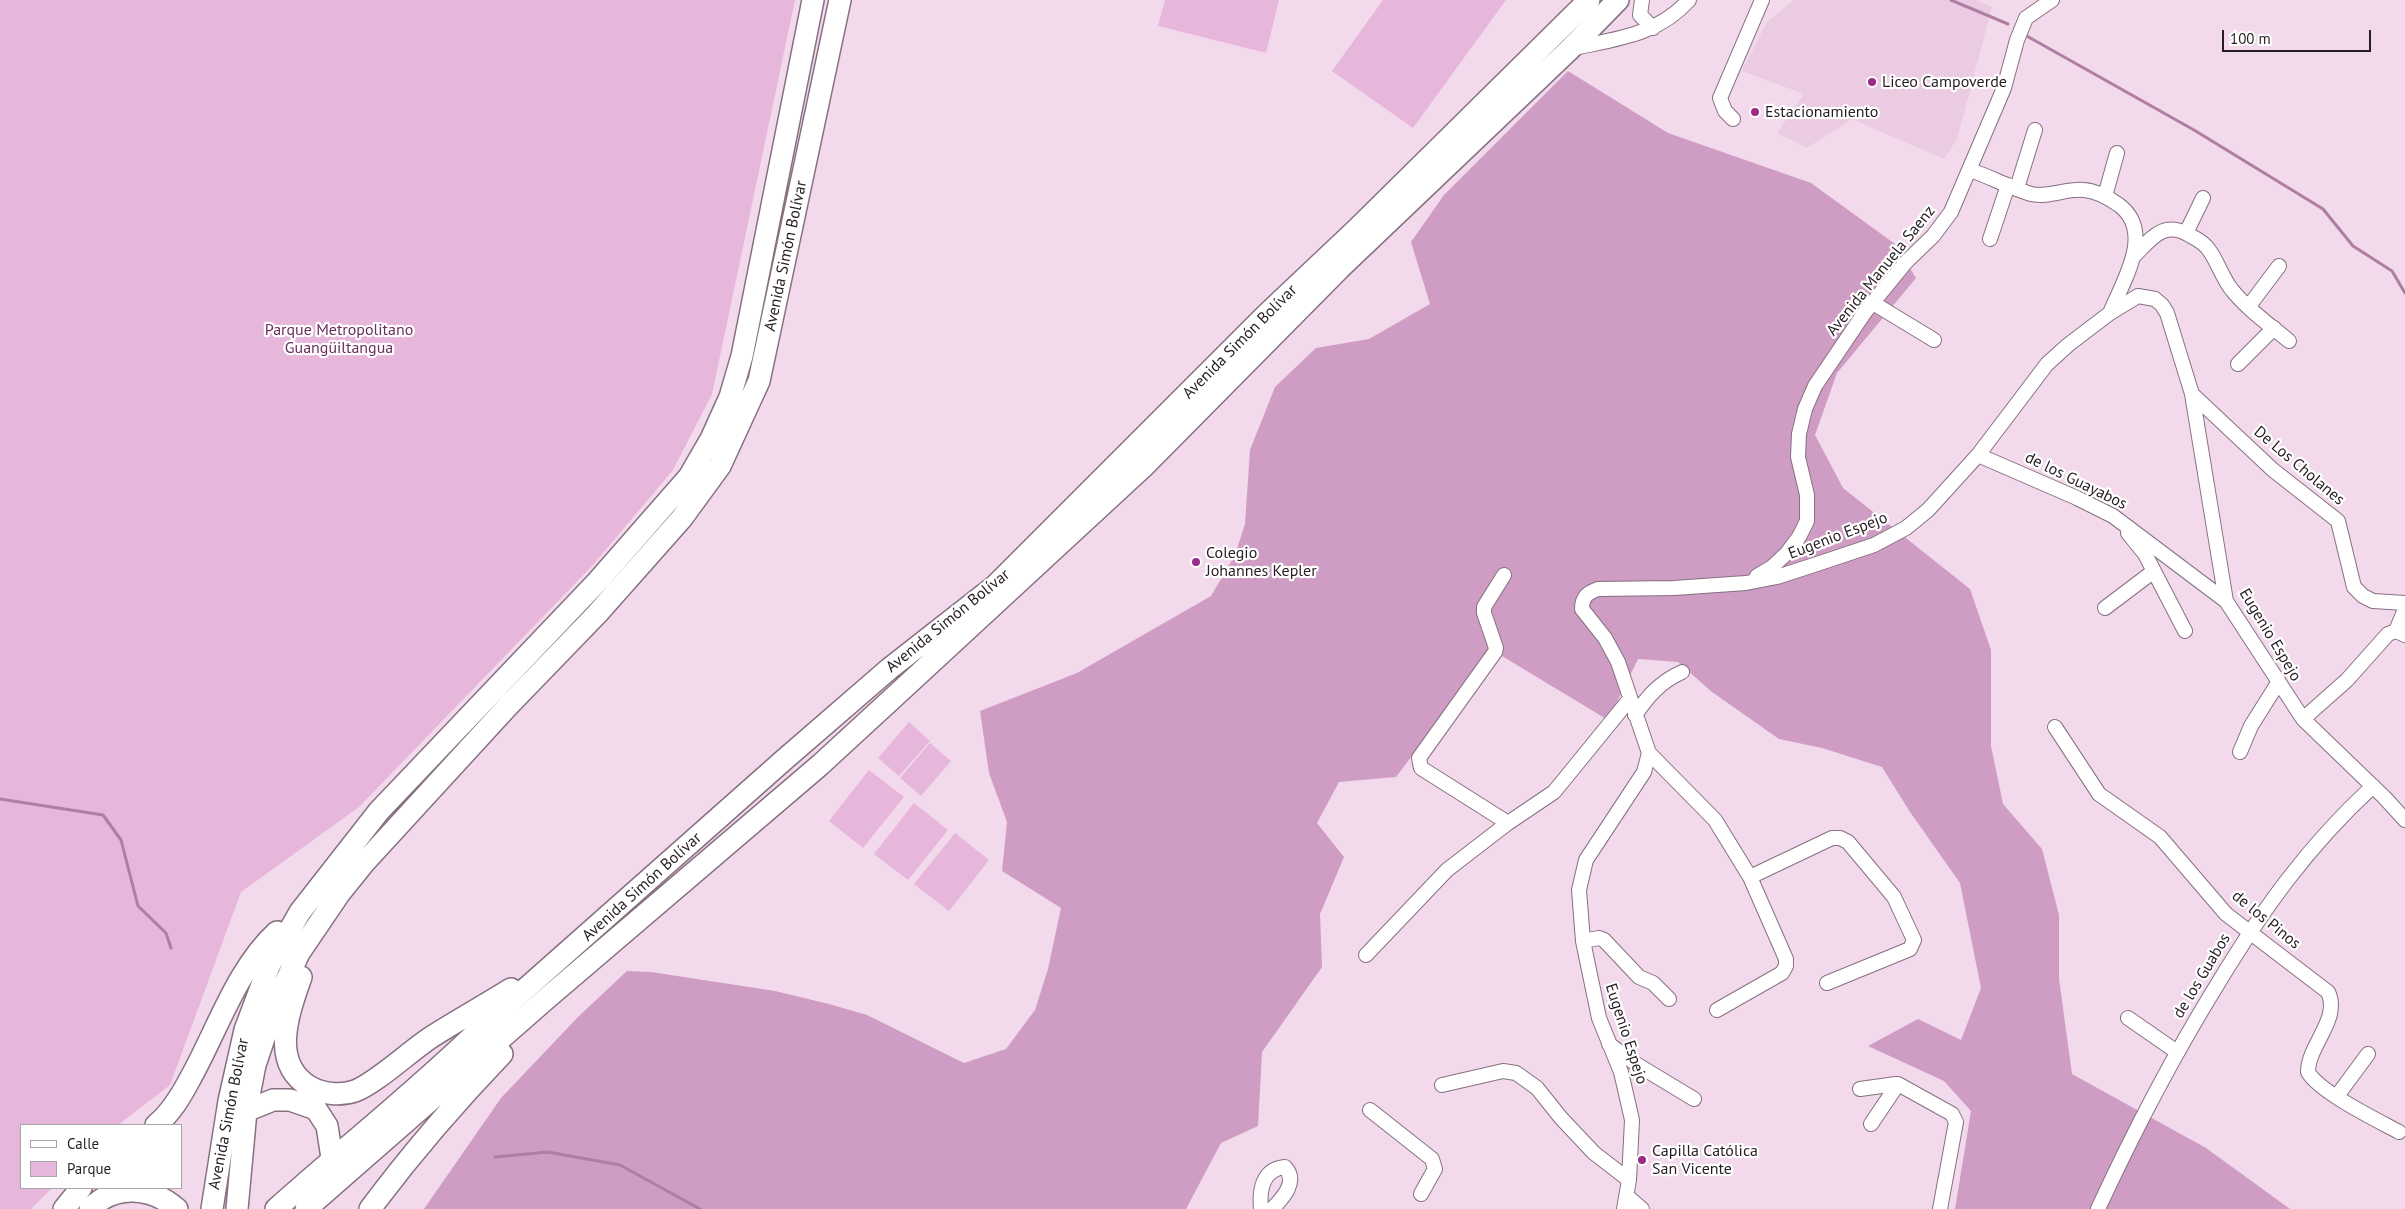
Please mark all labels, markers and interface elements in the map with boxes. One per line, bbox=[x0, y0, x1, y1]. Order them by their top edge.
scale bar bbox=[2225, 20, 2374, 52]
text: 100 m bbox=[2230, 29, 2271, 48]
place label: Liceo Campoverde bbox=[1882, 72, 2007, 92]
marker: Liceo Campoverde bbox=[1866, 76, 1878, 88]
place label: Estacionamiento bbox=[1765, 102, 1878, 122]
marker: Estacionamiento bbox=[1749, 106, 1761, 118]
street label: Avenida Simón Bolívar bbox=[761, 179, 811, 333]
street label: Avenida Manuela Saenz bbox=[1823, 202, 1939, 340]
street label: Avenida Simón Bolívar bbox=[1179, 281, 1301, 403]
park label: Parque Metropolitano Guangüiltangua bbox=[265, 320, 413, 358]
street label: De Los Cholanes bbox=[2250, 423, 2348, 509]
street label: de los Guayabos bbox=[2022, 448, 2130, 514]
street label: Eugenio Espejo bbox=[1786, 508, 1890, 564]
place label: Colegio Johannes Kepler bbox=[1206, 543, 1317, 581]
marker: Colegio Johannes Kepler bbox=[1190, 556, 1202, 568]
street label: Avenida Simón Bolívar bbox=[882, 565, 1014, 677]
street label: Eugenio Espejo bbox=[2235, 585, 2305, 685]
street label: Avenida Simón Bolívar bbox=[578, 828, 706, 946]
street label: de los Pinos bbox=[2228, 887, 2304, 953]
street label: de los Guabos bbox=[2169, 930, 2235, 1022]
street label: Eugenio Espejo bbox=[1601, 981, 1651, 1087]
street label: Avenida Simón Bolívar bbox=[205, 1037, 253, 1191]
legend bbox=[20, 1124, 182, 1189]
text: Calle bbox=[67, 1134, 99, 1153]
place label: Capilla Católica San Vicente bbox=[1652, 1141, 1758, 1179]
marker: Capilla Católica San Vicente bbox=[1636, 1154, 1648, 1166]
text: Parque bbox=[67, 1159, 111, 1178]

